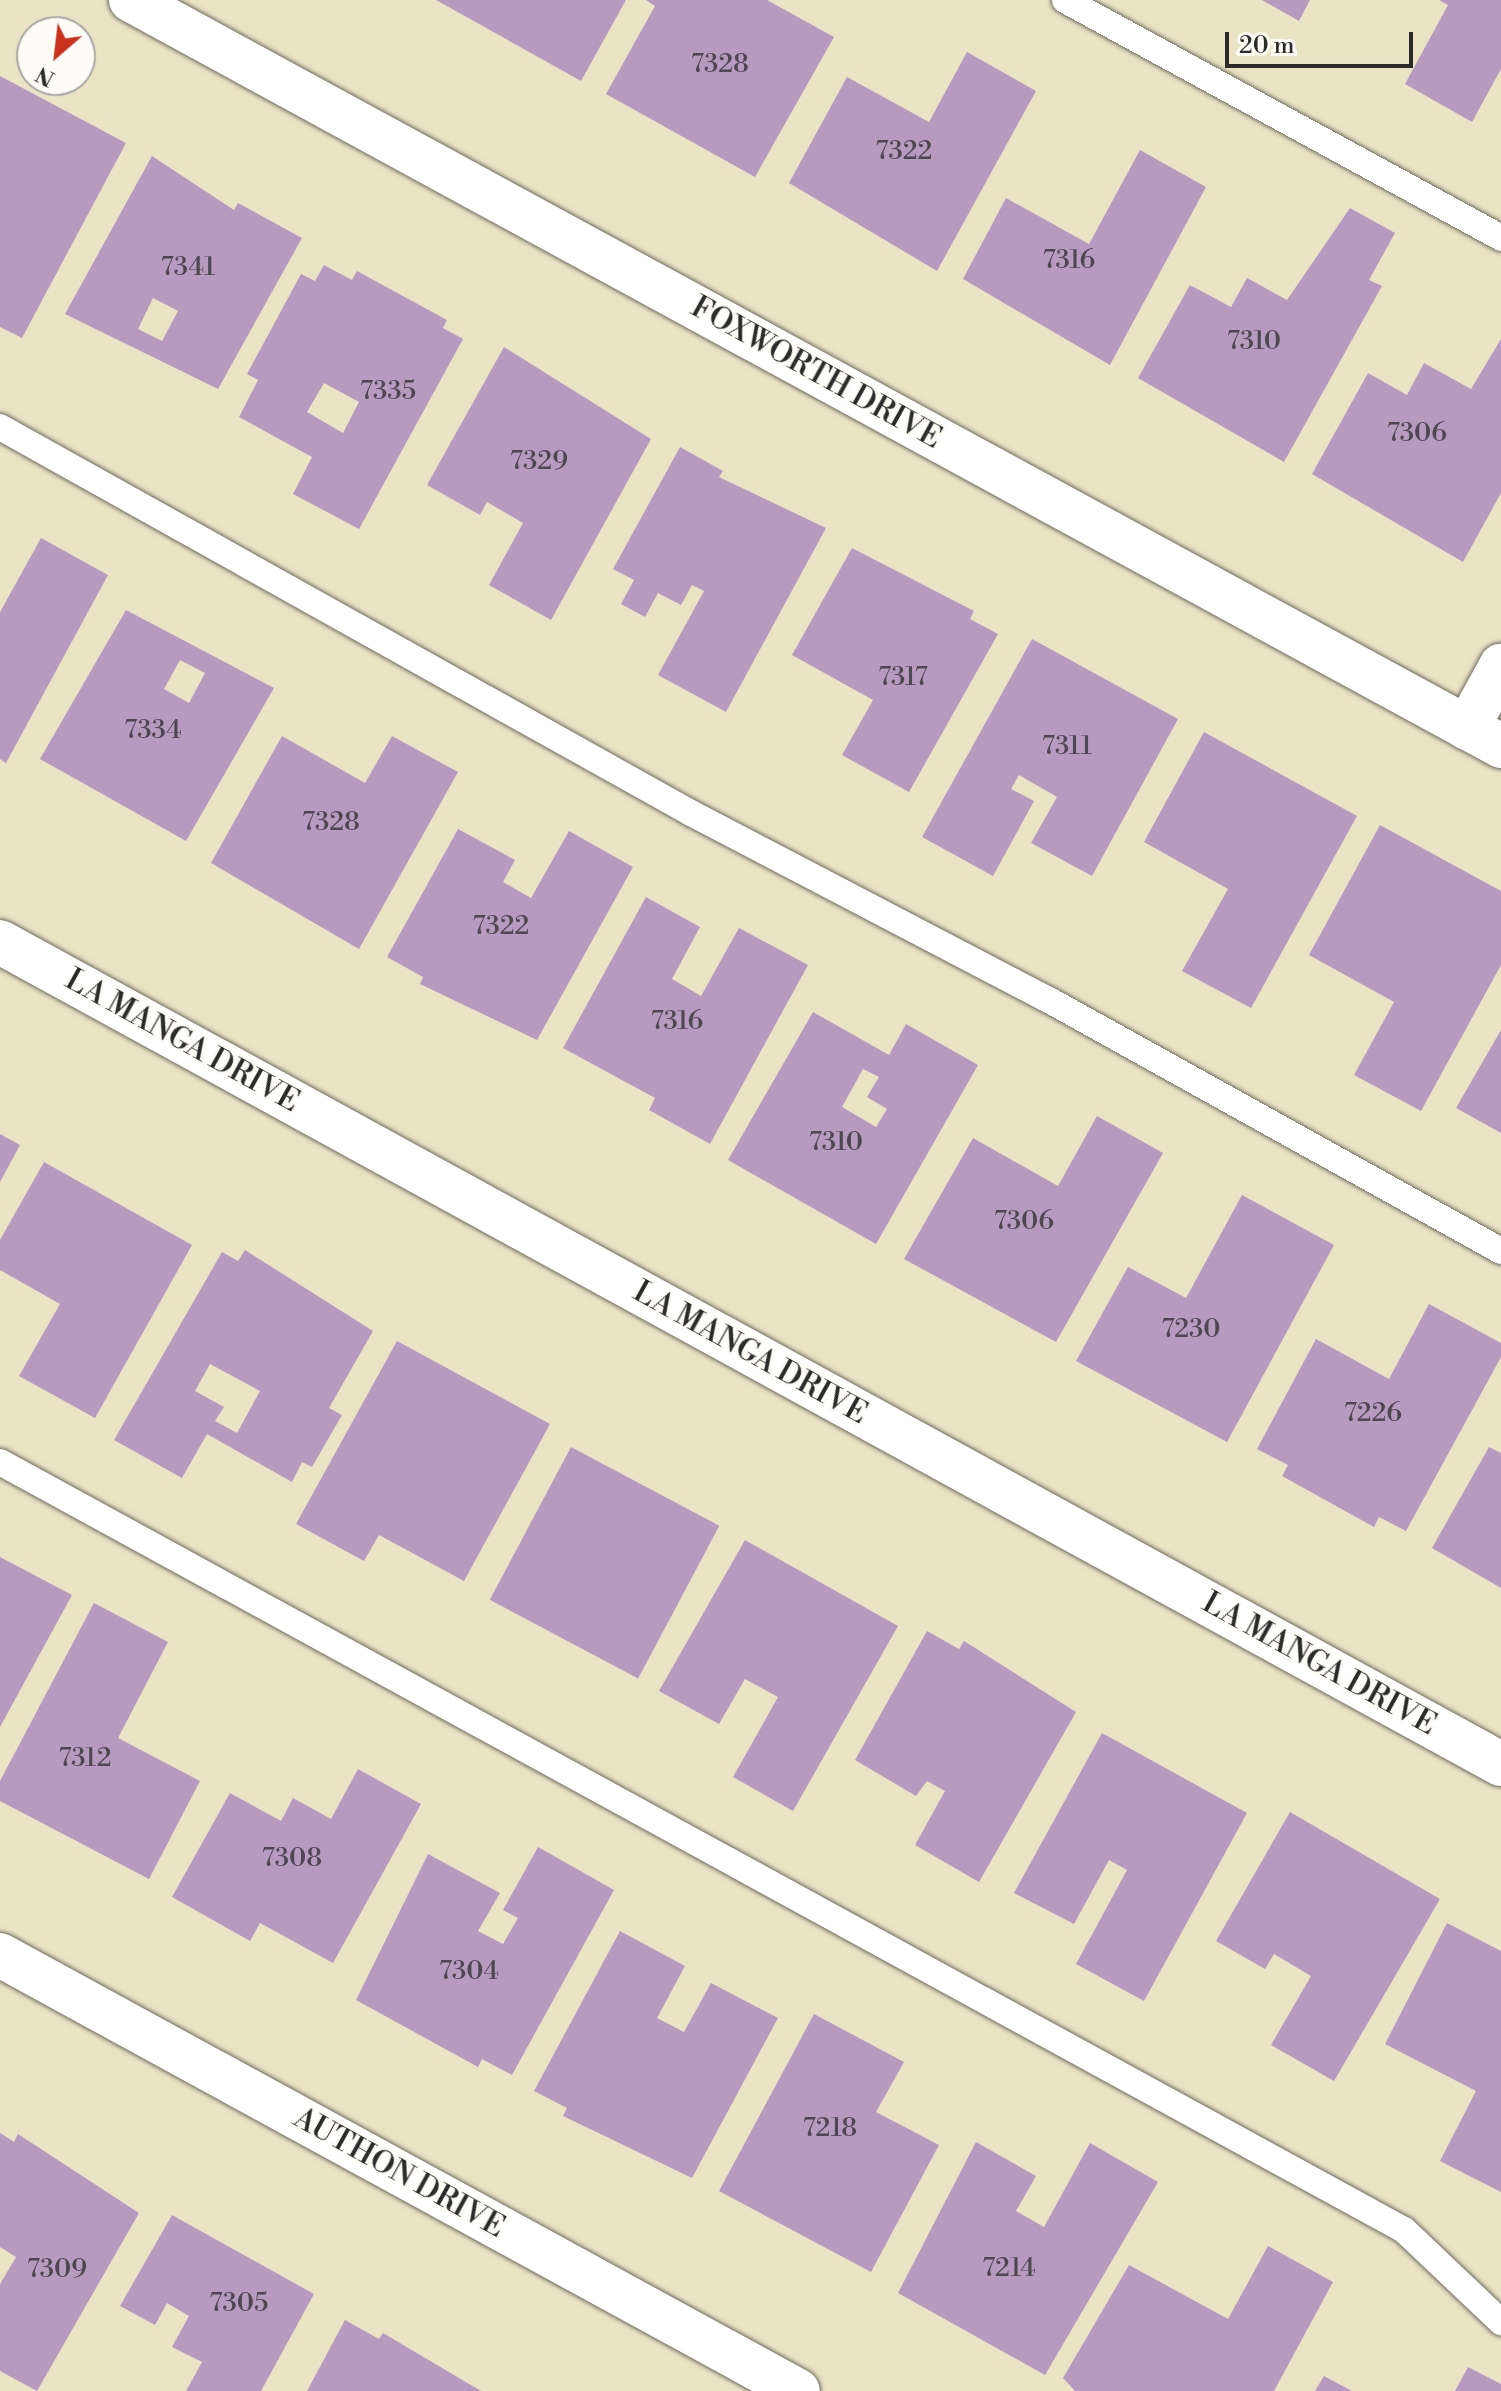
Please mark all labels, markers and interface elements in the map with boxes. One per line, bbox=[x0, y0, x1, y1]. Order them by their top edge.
north arrow bbox=[16, 16, 96, 96]
scale bar bbox=[1229, 16, 1417, 66]
text: 20 m bbox=[1239, 31, 1295, 61]
house number: 7328 bbox=[691, 49, 749, 81]
text: N bbox=[31, 60, 59, 92]
house number: 7322 bbox=[876, 136, 932, 168]
house number: 7316 bbox=[1043, 245, 1095, 277]
house number: 7341 bbox=[161, 252, 215, 284]
street label: FOXWORTH DRIVE bbox=[685, 289, 947, 457]
house number: 7310 bbox=[1227, 326, 1281, 358]
house number: 7335 bbox=[360, 376, 416, 408]
house number: 7306 bbox=[1387, 418, 1447, 450]
house number: 7329 bbox=[510, 446, 568, 478]
house number: 7317 bbox=[878, 662, 928, 694]
house number: 7334 bbox=[124, 715, 182, 747]
house number: 7311 bbox=[1042, 731, 1092, 763]
house number: 7328 bbox=[302, 807, 360, 839]
house number: 7322 bbox=[473, 911, 529, 943]
street label: LA MANGA DRIVE bbox=[59, 962, 305, 1120]
house number: 7316 bbox=[651, 1006, 703, 1038]
house number: 7310 bbox=[809, 1127, 863, 1159]
house number: 7306 bbox=[994, 1206, 1054, 1238]
street label: LA MANGA DRIVE bbox=[627, 1274, 873, 1432]
house number: 7230 bbox=[1161, 1314, 1221, 1346]
house number: 7226 bbox=[1344, 1398, 1402, 1430]
street label: LA MANGA DRIVE bbox=[1196, 1585, 1442, 1743]
house number: 7312 bbox=[58, 1743, 112, 1775]
house number: 7308 bbox=[262, 1843, 322, 1875]
house number: 7304 bbox=[439, 1956, 499, 1988]
street label: AUTHON DRIVE bbox=[287, 2100, 511, 2246]
house number: 7218 bbox=[803, 2113, 857, 2145]
house number: 7214 bbox=[982, 2253, 1036, 2285]
house number: 7309 bbox=[27, 2254, 87, 2286]
house number: 7305 bbox=[210, 2288, 268, 2320]

